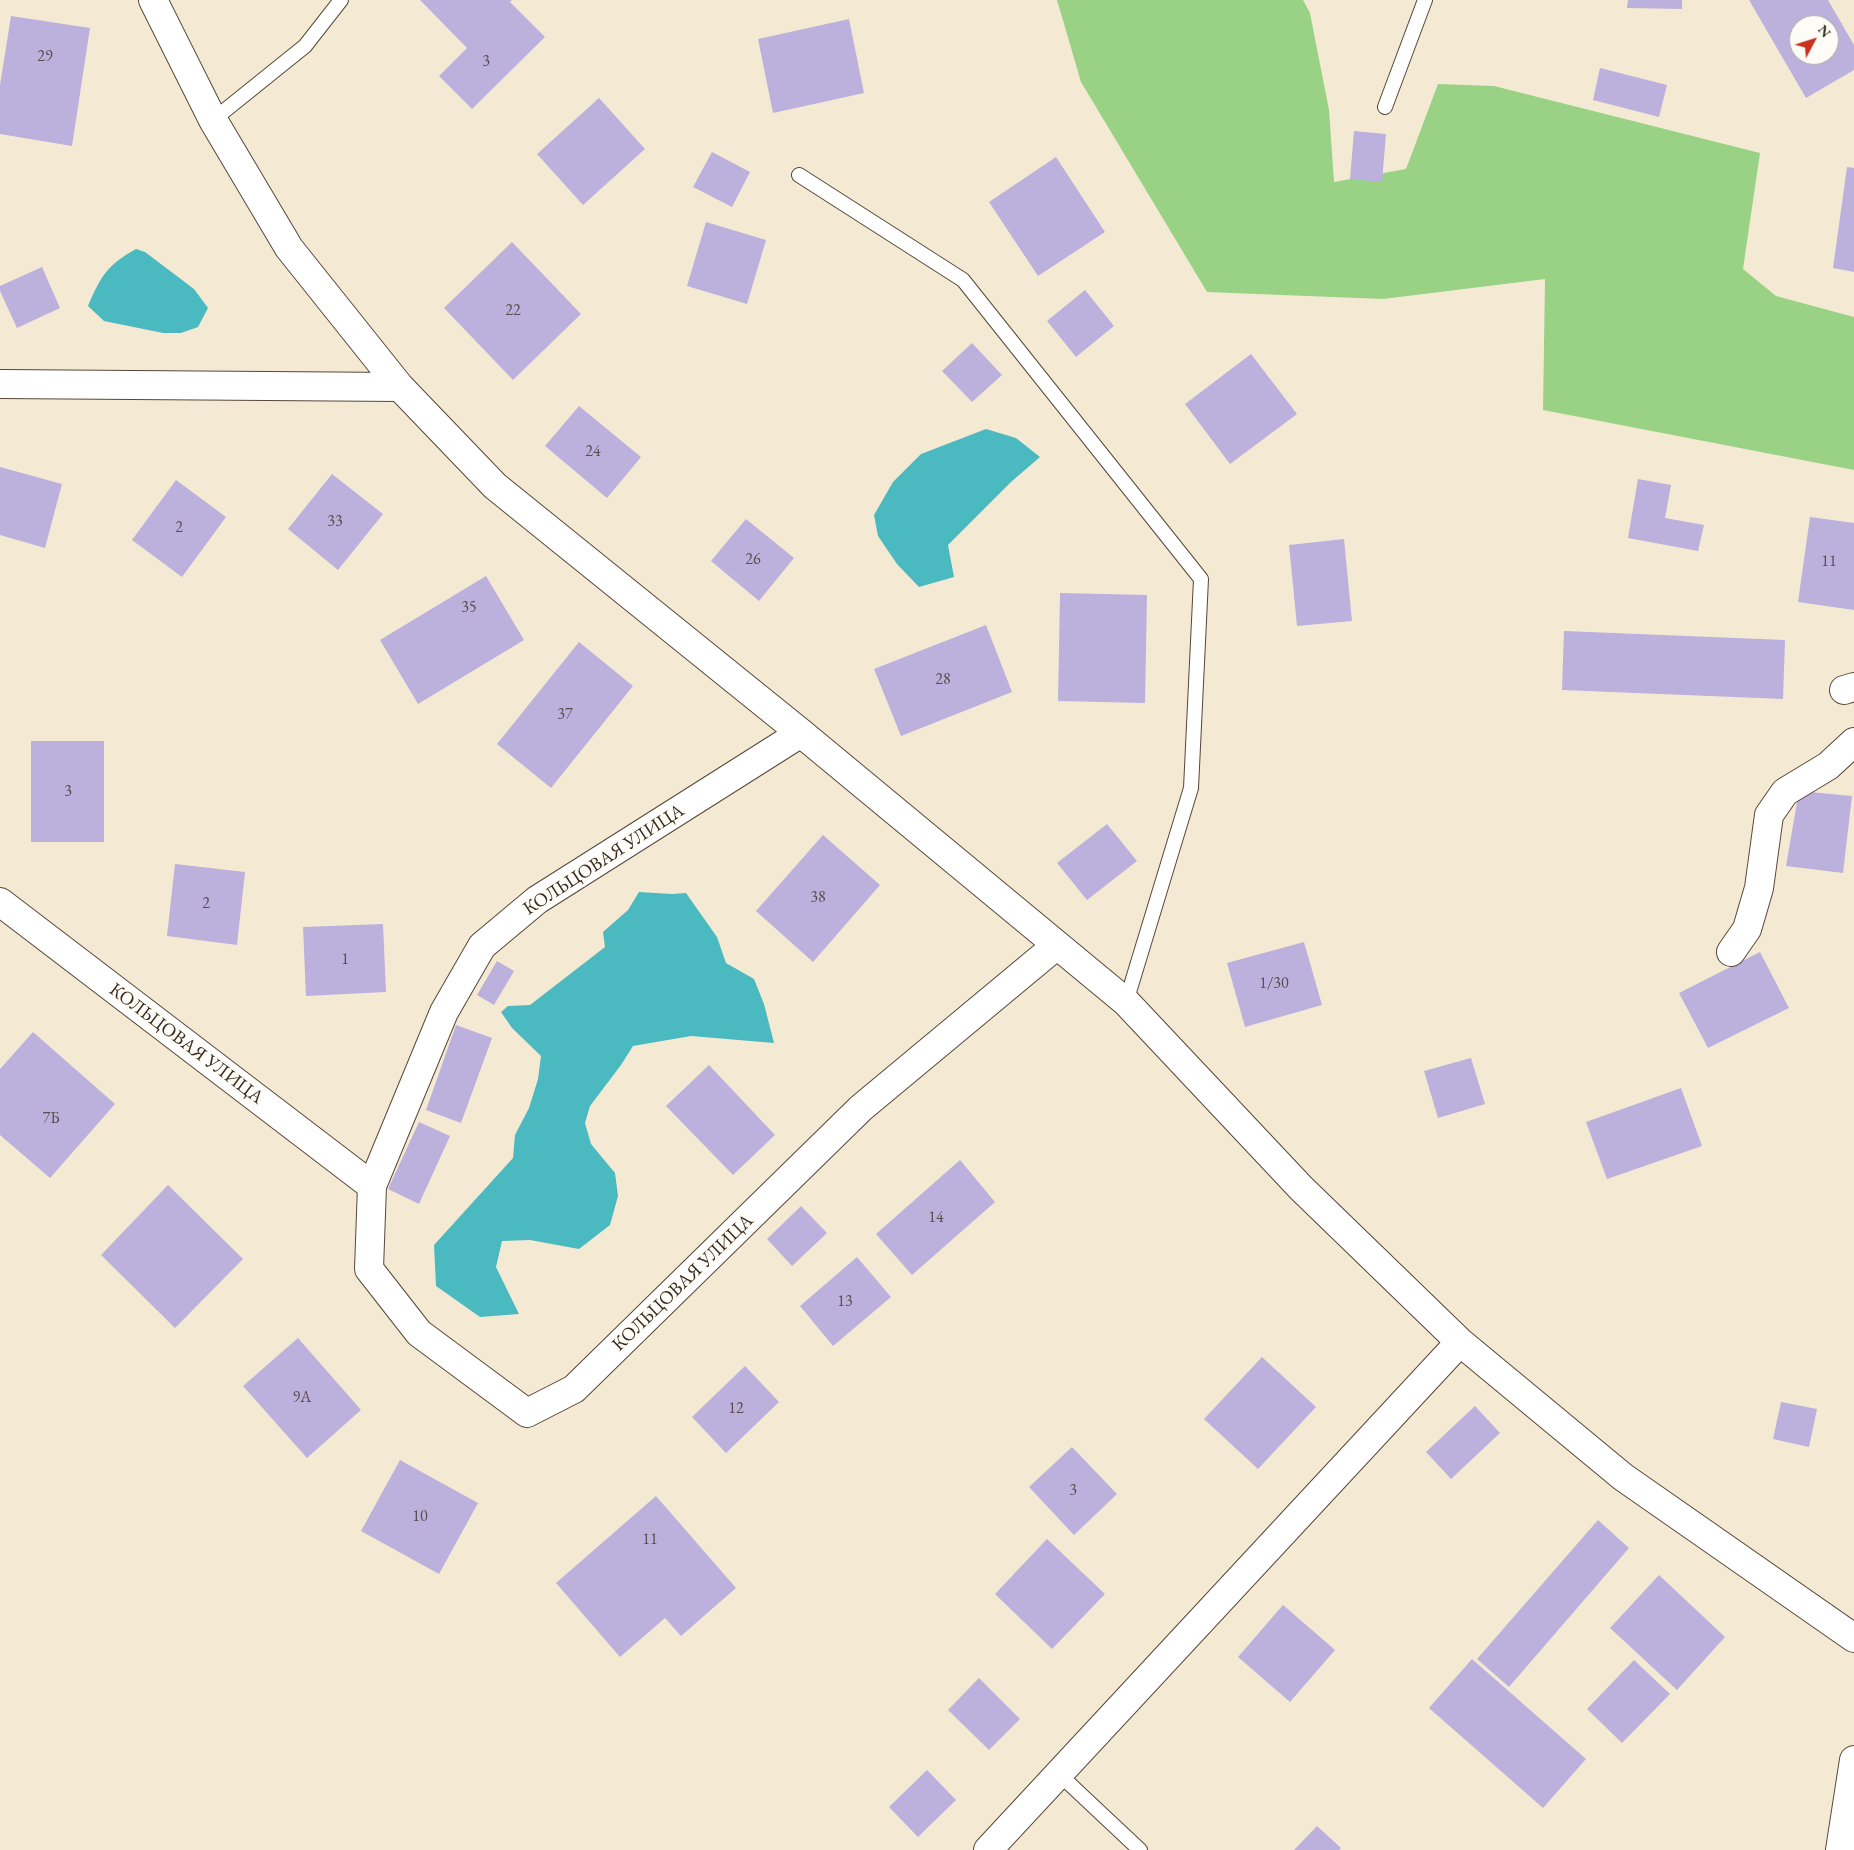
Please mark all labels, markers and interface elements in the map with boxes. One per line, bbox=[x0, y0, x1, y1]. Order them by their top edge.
north arrow bbox=[1789, 15, 1839, 65]
text: N bbox=[1814, 21, 1835, 41]
house number: 29 bbox=[37, 47, 53, 67]
house number: 3 bbox=[482, 52, 490, 72]
house number: 22 bbox=[505, 301, 521, 321]
house number: 24 bbox=[585, 442, 601, 462]
house number: 33 bbox=[327, 512, 343, 532]
house number: 2 bbox=[175, 518, 183, 538]
house number: 26 bbox=[745, 550, 761, 570]
house number: 11 bbox=[1821, 552, 1837, 572]
house number: 35 bbox=[461, 598, 477, 618]
house number: 28 bbox=[935, 670, 951, 690]
house number: 37 bbox=[557, 705, 573, 725]
house number: 3 bbox=[64, 782, 72, 802]
street label: КОЛЬЦОВАЯ УЛИЦА bbox=[519, 799, 689, 921]
house number: 38 bbox=[810, 888, 826, 908]
house number: 2 bbox=[202, 894, 210, 914]
house number: 1 bbox=[341, 950, 349, 970]
house number: 1/30 bbox=[1259, 974, 1289, 994]
street label: КОЛЬЦОВАЯ УЛИЦА bbox=[104, 979, 268, 1109]
house number: 7Б bbox=[42, 1109, 60, 1129]
house number: 14 bbox=[928, 1208, 944, 1228]
street label: КОЛЬЦОВАЯ УЛИЦА bbox=[608, 1210, 758, 1356]
house number: 13 bbox=[837, 1292, 853, 1312]
house number: 9А bbox=[293, 1388, 311, 1408]
house number: 12 bbox=[728, 1399, 744, 1419]
house number: 3 bbox=[1069, 1481, 1077, 1501]
house number: 10 bbox=[412, 1507, 428, 1527]
house number: 11 bbox=[642, 1530, 658, 1550]

